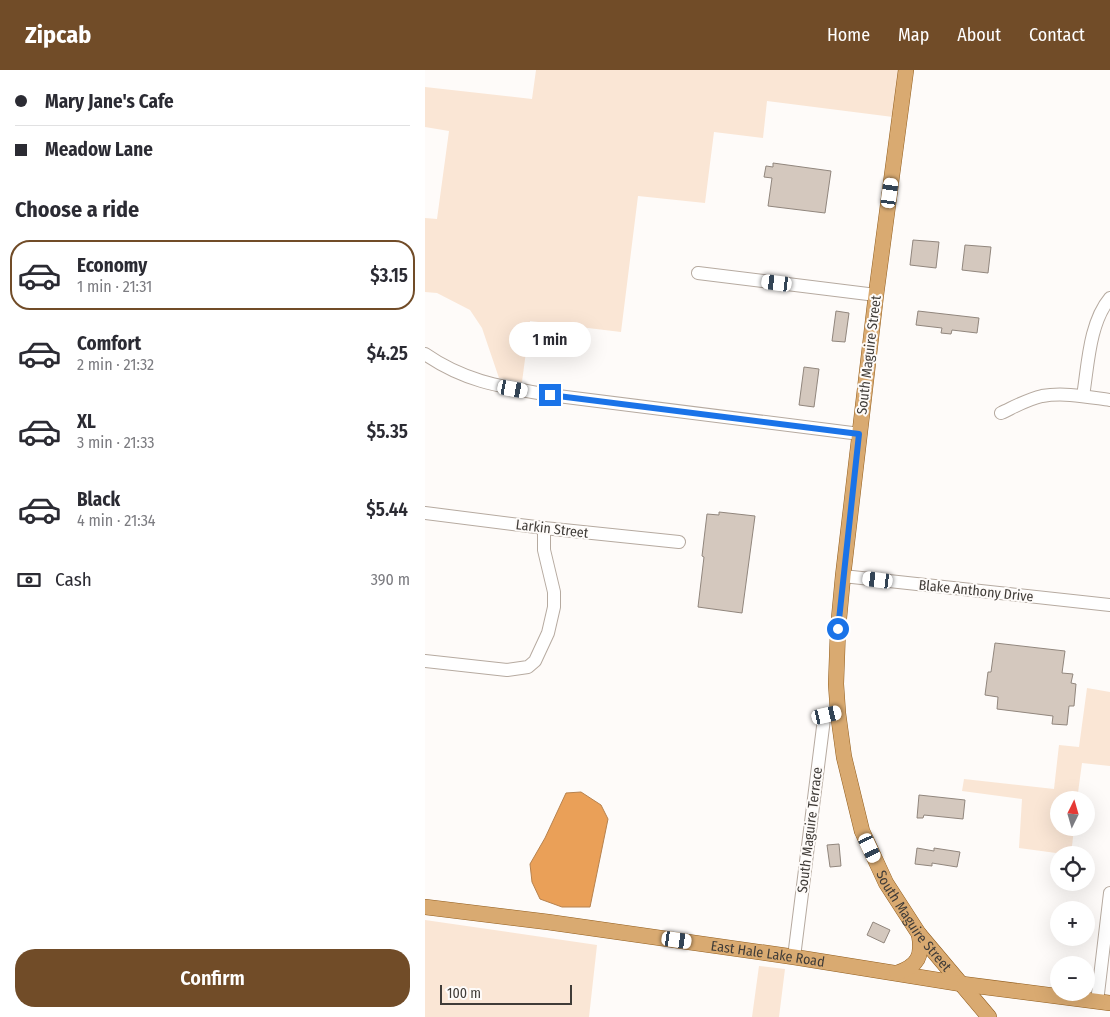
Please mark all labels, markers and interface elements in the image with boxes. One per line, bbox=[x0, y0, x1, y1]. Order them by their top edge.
text: Zipcab bbox=[25, 21, 91, 49]
text: Home bbox=[827, 24, 870, 46]
text: Map bbox=[898, 24, 929, 46]
text: About bbox=[957, 24, 1001, 46]
text: Contact bbox=[1029, 24, 1085, 46]
text: Mary Jane's Cafe bbox=[45, 90, 174, 113]
text: Meadow Lane bbox=[45, 138, 153, 161]
car bbox=[880, 177, 899, 209]
text: Choose a ride bbox=[15, 196, 139, 223]
icon: car bbox=[17, 253, 62, 298]
text: Economy bbox=[77, 254, 147, 277]
text: $3.15 bbox=[370, 264, 408, 287]
car bbox=[761, 274, 792, 292]
text: 1 min · 21:31 bbox=[77, 277, 152, 296]
street label: South Maguire Street bbox=[853, 294, 885, 416]
callout: 1 min bbox=[509, 322, 591, 358]
text: 1 min bbox=[533, 330, 567, 349]
icon: car bbox=[17, 331, 62, 376]
text: Comfort bbox=[77, 332, 141, 355]
text: $4.25 bbox=[367, 342, 408, 365]
text: 2 min · 21:32 bbox=[77, 355, 154, 374]
car bbox=[496, 379, 529, 399]
route end bbox=[539, 384, 561, 406]
icon: car bbox=[17, 409, 62, 454]
text: XL bbox=[77, 410, 96, 433]
text: $5.35 bbox=[367, 420, 408, 443]
text: 3 min · 21:33 bbox=[77, 433, 155, 452]
icon: car bbox=[17, 487, 62, 532]
text: Black bbox=[77, 488, 120, 511]
text: $5.44 bbox=[366, 498, 408, 521]
text: 4 min · 21:34 bbox=[77, 511, 156, 530]
street label: Larkin Street bbox=[515, 516, 590, 542]
icon: cash bbox=[15, 566, 43, 594]
text: Cash bbox=[55, 568, 92, 591]
text: 390 m bbox=[371, 570, 410, 589]
car bbox=[862, 571, 893, 589]
street label: Blake Anthony Drive bbox=[918, 577, 1034, 605]
route start bbox=[827, 618, 849, 640]
car bbox=[810, 704, 843, 726]
street label: South Maguire Terrace bbox=[794, 766, 826, 894]
north arrow bbox=[1050, 791, 1095, 836]
map controls bbox=[1050, 791, 1095, 1001]
car bbox=[856, 831, 883, 865]
button: locate bbox=[1050, 846, 1095, 891]
street label: South Maguire Street bbox=[873, 867, 956, 975]
button: + bbox=[1050, 901, 1095, 946]
car bbox=[661, 930, 692, 950]
street label: East Hale Lake Road bbox=[710, 937, 826, 970]
button: Confirm bbox=[15, 949, 410, 1007]
button: − bbox=[1050, 956, 1095, 1001]
scale bar bbox=[440, 982, 573, 1005]
text: 100 m bbox=[447, 985, 481, 1002]

